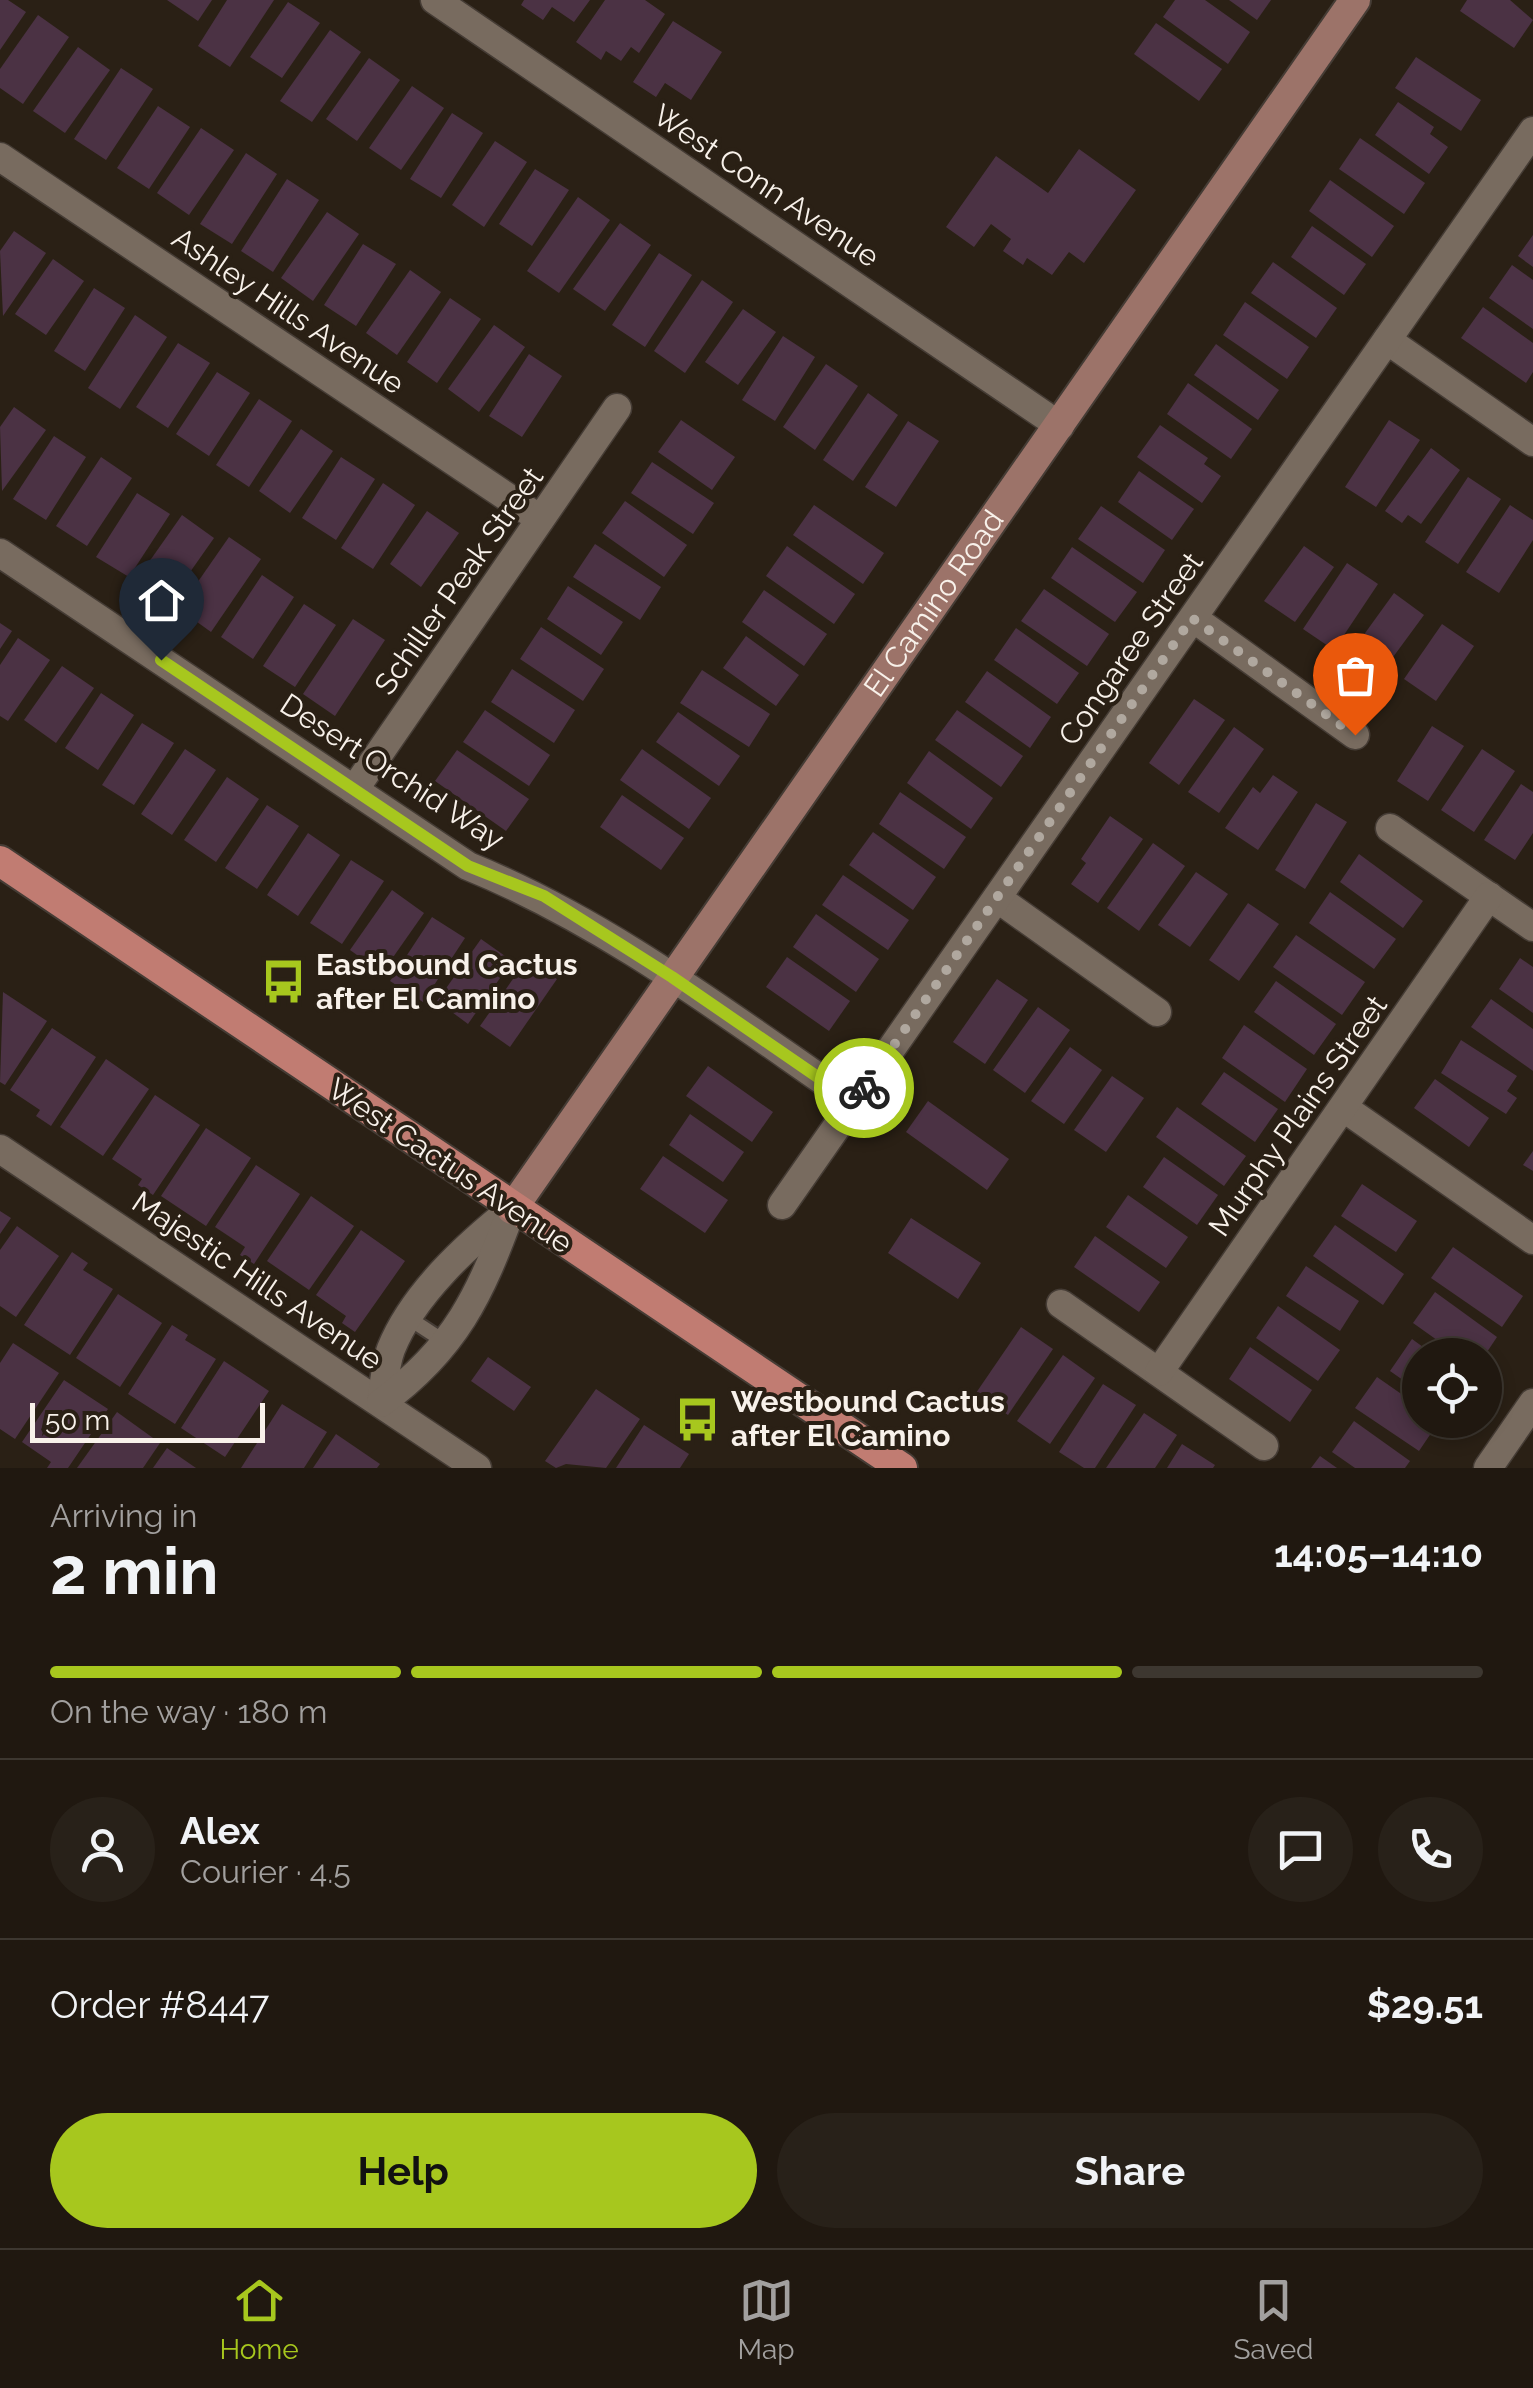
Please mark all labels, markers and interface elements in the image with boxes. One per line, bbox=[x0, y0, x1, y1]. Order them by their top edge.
street label: West Conn Avenue bbox=[647, 97, 886, 274]
street label: Ashley Hills Avenue bbox=[166, 220, 411, 401]
street label: Schiller Peak Street bbox=[367, 460, 550, 701]
street label: El Camino Road bbox=[857, 503, 1011, 703]
street label: Congaree Street bbox=[1051, 546, 1210, 752]
pin bbox=[119, 558, 204, 661]
icon: home bbox=[134, 573, 189, 628]
pin bbox=[1313, 633, 1398, 736]
icon: bag bbox=[1328, 648, 1383, 703]
street label: Desert Orchid Way bbox=[274, 686, 511, 857]
place label: Eastbound Cactus after El Camino bbox=[316, 947, 578, 1016]
bus stop icon: Eastbound Cactus after El Camino bbox=[259, 958, 307, 1006]
street label: Murphy Plains Street bbox=[1201, 989, 1394, 1243]
courier bbox=[814, 1038, 914, 1138]
icon: bike bbox=[837, 1061, 892, 1116]
street label: West Cactus Avenue bbox=[322, 1071, 579, 1260]
street label: Majestic Hills Avenue bbox=[126, 1184, 389, 1377]
map controls bbox=[1402, 1338, 1502, 1438]
button: locate bbox=[1402, 1338, 1502, 1438]
place label: Westbound Cactus after El Camino bbox=[731, 1384, 1005, 1453]
bus stop icon: Westbound Cactus after El Camino bbox=[674, 1395, 722, 1443]
scale bar bbox=[30, 1398, 265, 1442]
text: 50 m bbox=[45, 1404, 110, 1437]
text: Arriving in bbox=[50, 1497, 197, 1534]
text: 14:05–14:10 bbox=[1274, 1531, 1483, 1576]
text: 2 min bbox=[50, 1533, 219, 1609]
text: On the way · 180 m bbox=[50, 1693, 327, 1730]
button: person bbox=[50, 1797, 155, 1902]
button: chat bbox=[1248, 1797, 1353, 1902]
button: phone bbox=[1378, 1797, 1483, 1902]
text: Alex bbox=[180, 1808, 260, 1853]
text: Courier · 4.5 bbox=[180, 1853, 351, 1890]
text: Order #8447 bbox=[50, 1982, 269, 2027]
text: $29.51 bbox=[1367, 1982, 1483, 2027]
button: Help bbox=[50, 2113, 757, 2228]
button: Share bbox=[777, 2113, 1483, 2228]
tab: Home bbox=[219, 2273, 299, 2366]
tab: Map bbox=[738, 2273, 795, 2366]
tab: Saved bbox=[1233, 2273, 1314, 2366]

